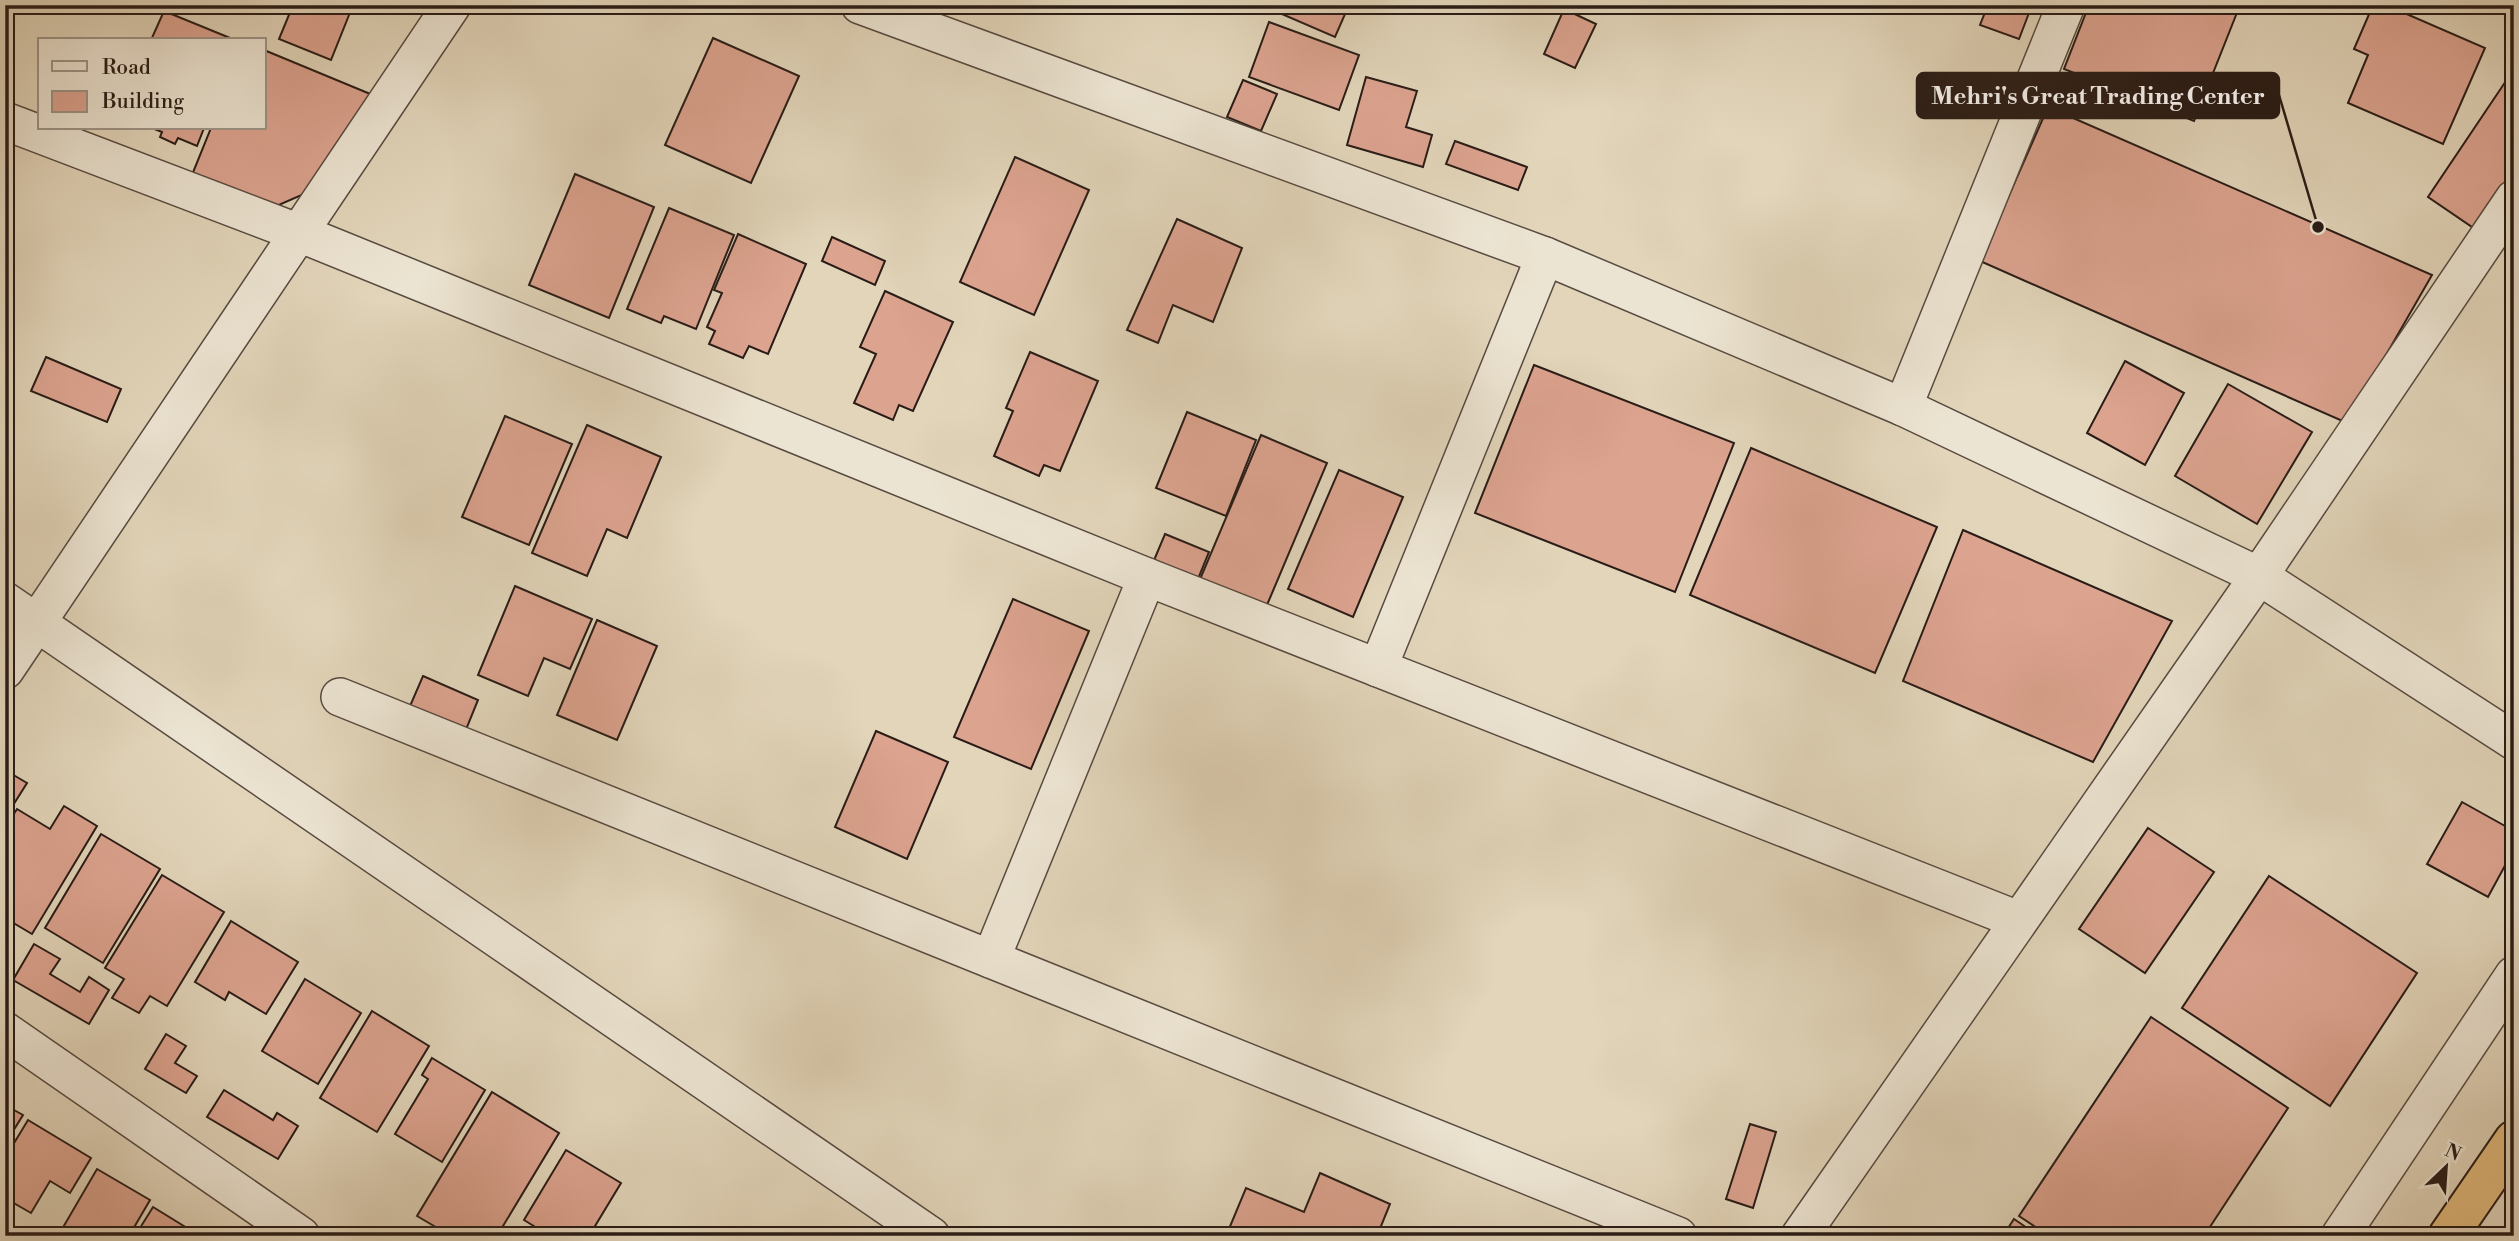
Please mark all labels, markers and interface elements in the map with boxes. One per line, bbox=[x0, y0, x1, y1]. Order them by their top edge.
legend bbox=[38, 38, 266, 130]
text: Road bbox=[102, 55, 151, 81]
callout: Mehri's Great Trading Center bbox=[1917, 73, 2279, 118]
text: Mehri's Great Trading Center bbox=[1931, 82, 2265, 112]
text: Building bbox=[101, 89, 184, 115]
north arrow bbox=[2410, 1132, 2480, 1202]
text: N bbox=[2441, 1138, 2465, 1167]

